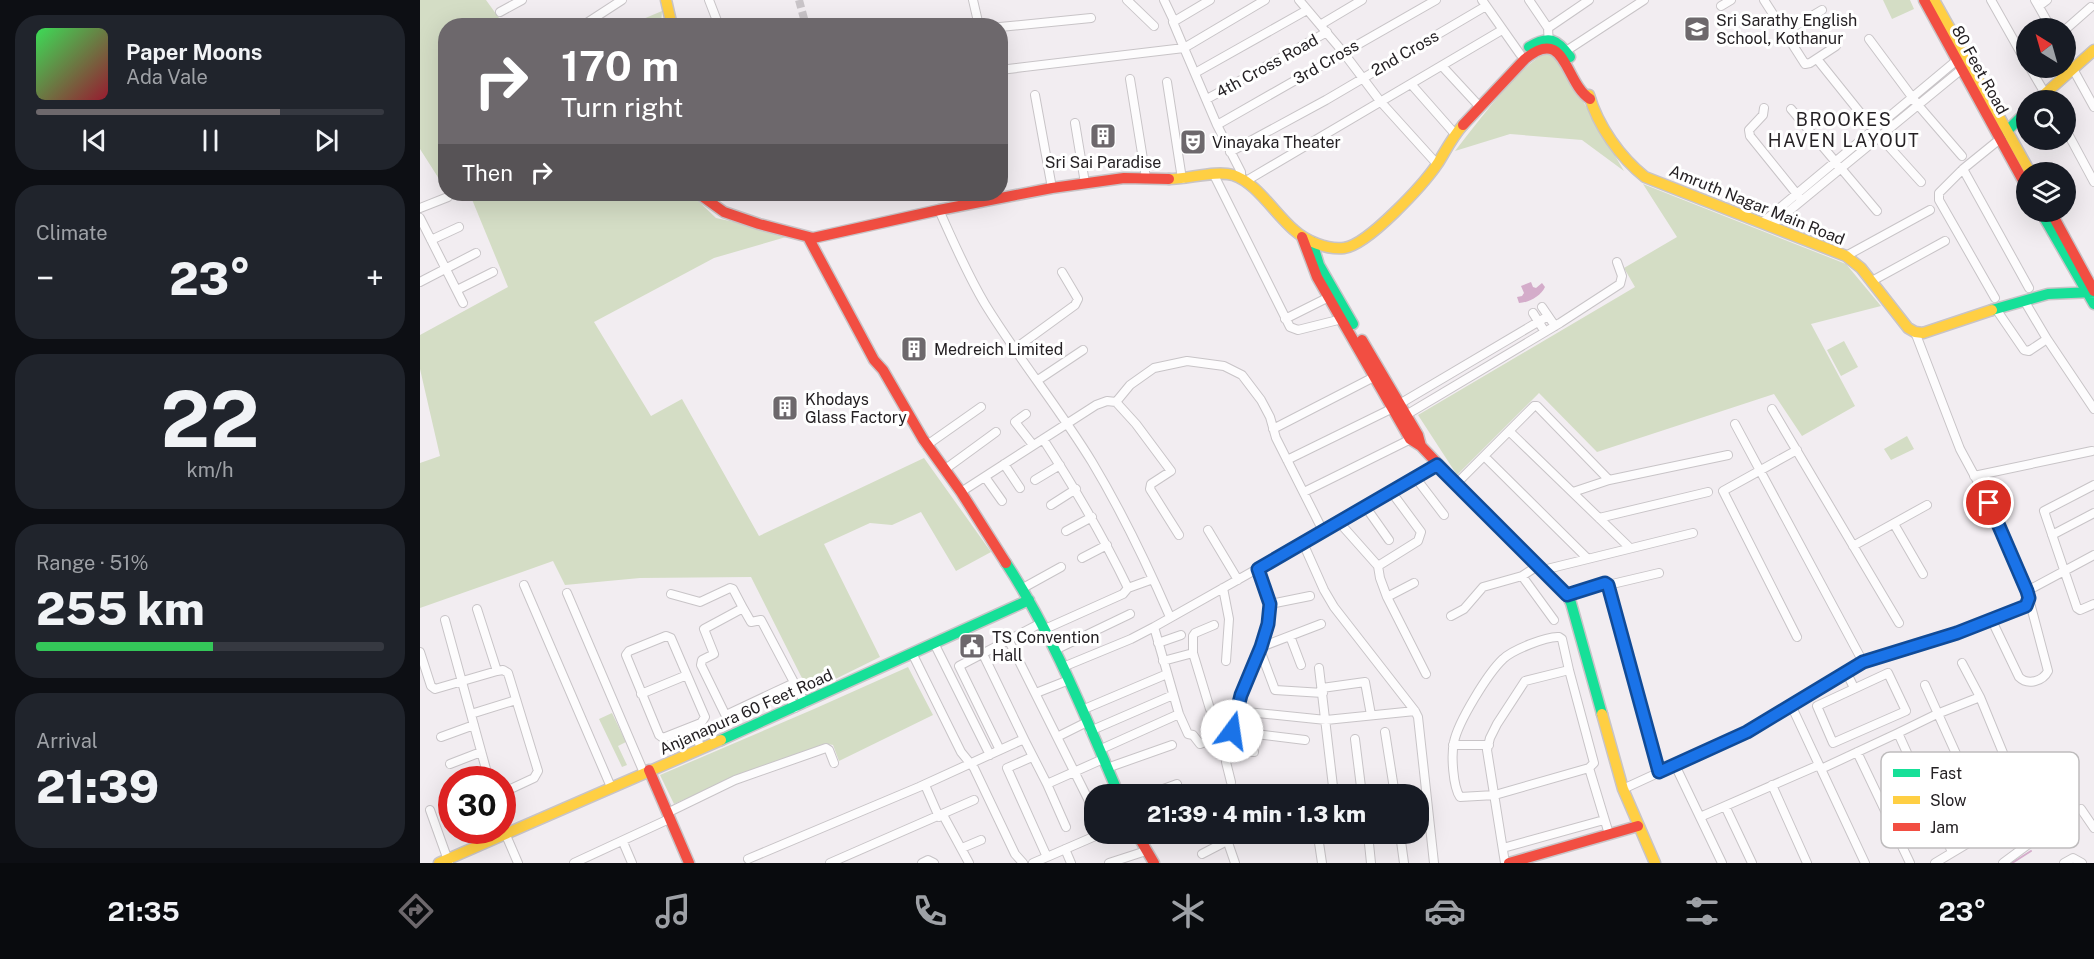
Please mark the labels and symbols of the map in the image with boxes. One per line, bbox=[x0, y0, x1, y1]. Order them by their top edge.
place label: Sri Sarathy English School, Kothanur bbox=[1716, 11, 1857, 48]
school or university icon: Sri Sarathy English School, Kothanur bbox=[1682, 14, 1712, 44]
north arrow bbox=[2016, 18, 2076, 78]
street label: 80 Feet Road bbox=[1948, 22, 2012, 118]
street label: 2nd Cross bbox=[1368, 26, 1442, 80]
street label: 4th Cross Road bbox=[1213, 30, 1321, 102]
street label: 3rd Cross bbox=[1290, 36, 1362, 88]
district label: BROOKES HAVEN LAYOUT bbox=[1768, 109, 1920, 151]
building icon: Sri Sai Paradise bbox=[1088, 121, 1118, 151]
theatre icon: Vinayaka Theater bbox=[1178, 127, 1208, 157]
place label: Vinayaka Theater bbox=[1212, 133, 1341, 152]
place label: Sri Sai Paradise bbox=[1045, 153, 1161, 172]
street label: Amruth Nagar Main Road bbox=[1666, 161, 1848, 249]
building icon: Medreich Limited bbox=[899, 334, 929, 364]
place label: Medreich Limited bbox=[934, 340, 1063, 359]
place label: Khodays Glass Factory bbox=[805, 390, 907, 427]
building icon: Khodays Glass Factory bbox=[770, 393, 800, 423]
pin bbox=[1963, 477, 2014, 528]
place label: TS Convention Hall bbox=[992, 628, 1099, 665]
public building icon: TS Convention Hall bbox=[957, 631, 987, 661]
street label: Anjanapura 60 Feet Road bbox=[656, 665, 836, 759]
position arrow bbox=[1200, 699, 1264, 763]
legend bbox=[1881, 752, 2079, 848]
text: Fast bbox=[1930, 764, 1962, 783]
speed limit sign: 30 bbox=[438, 766, 516, 844]
text: Slow bbox=[1930, 791, 1967, 810]
text: Jam bbox=[1930, 818, 1959, 837]

